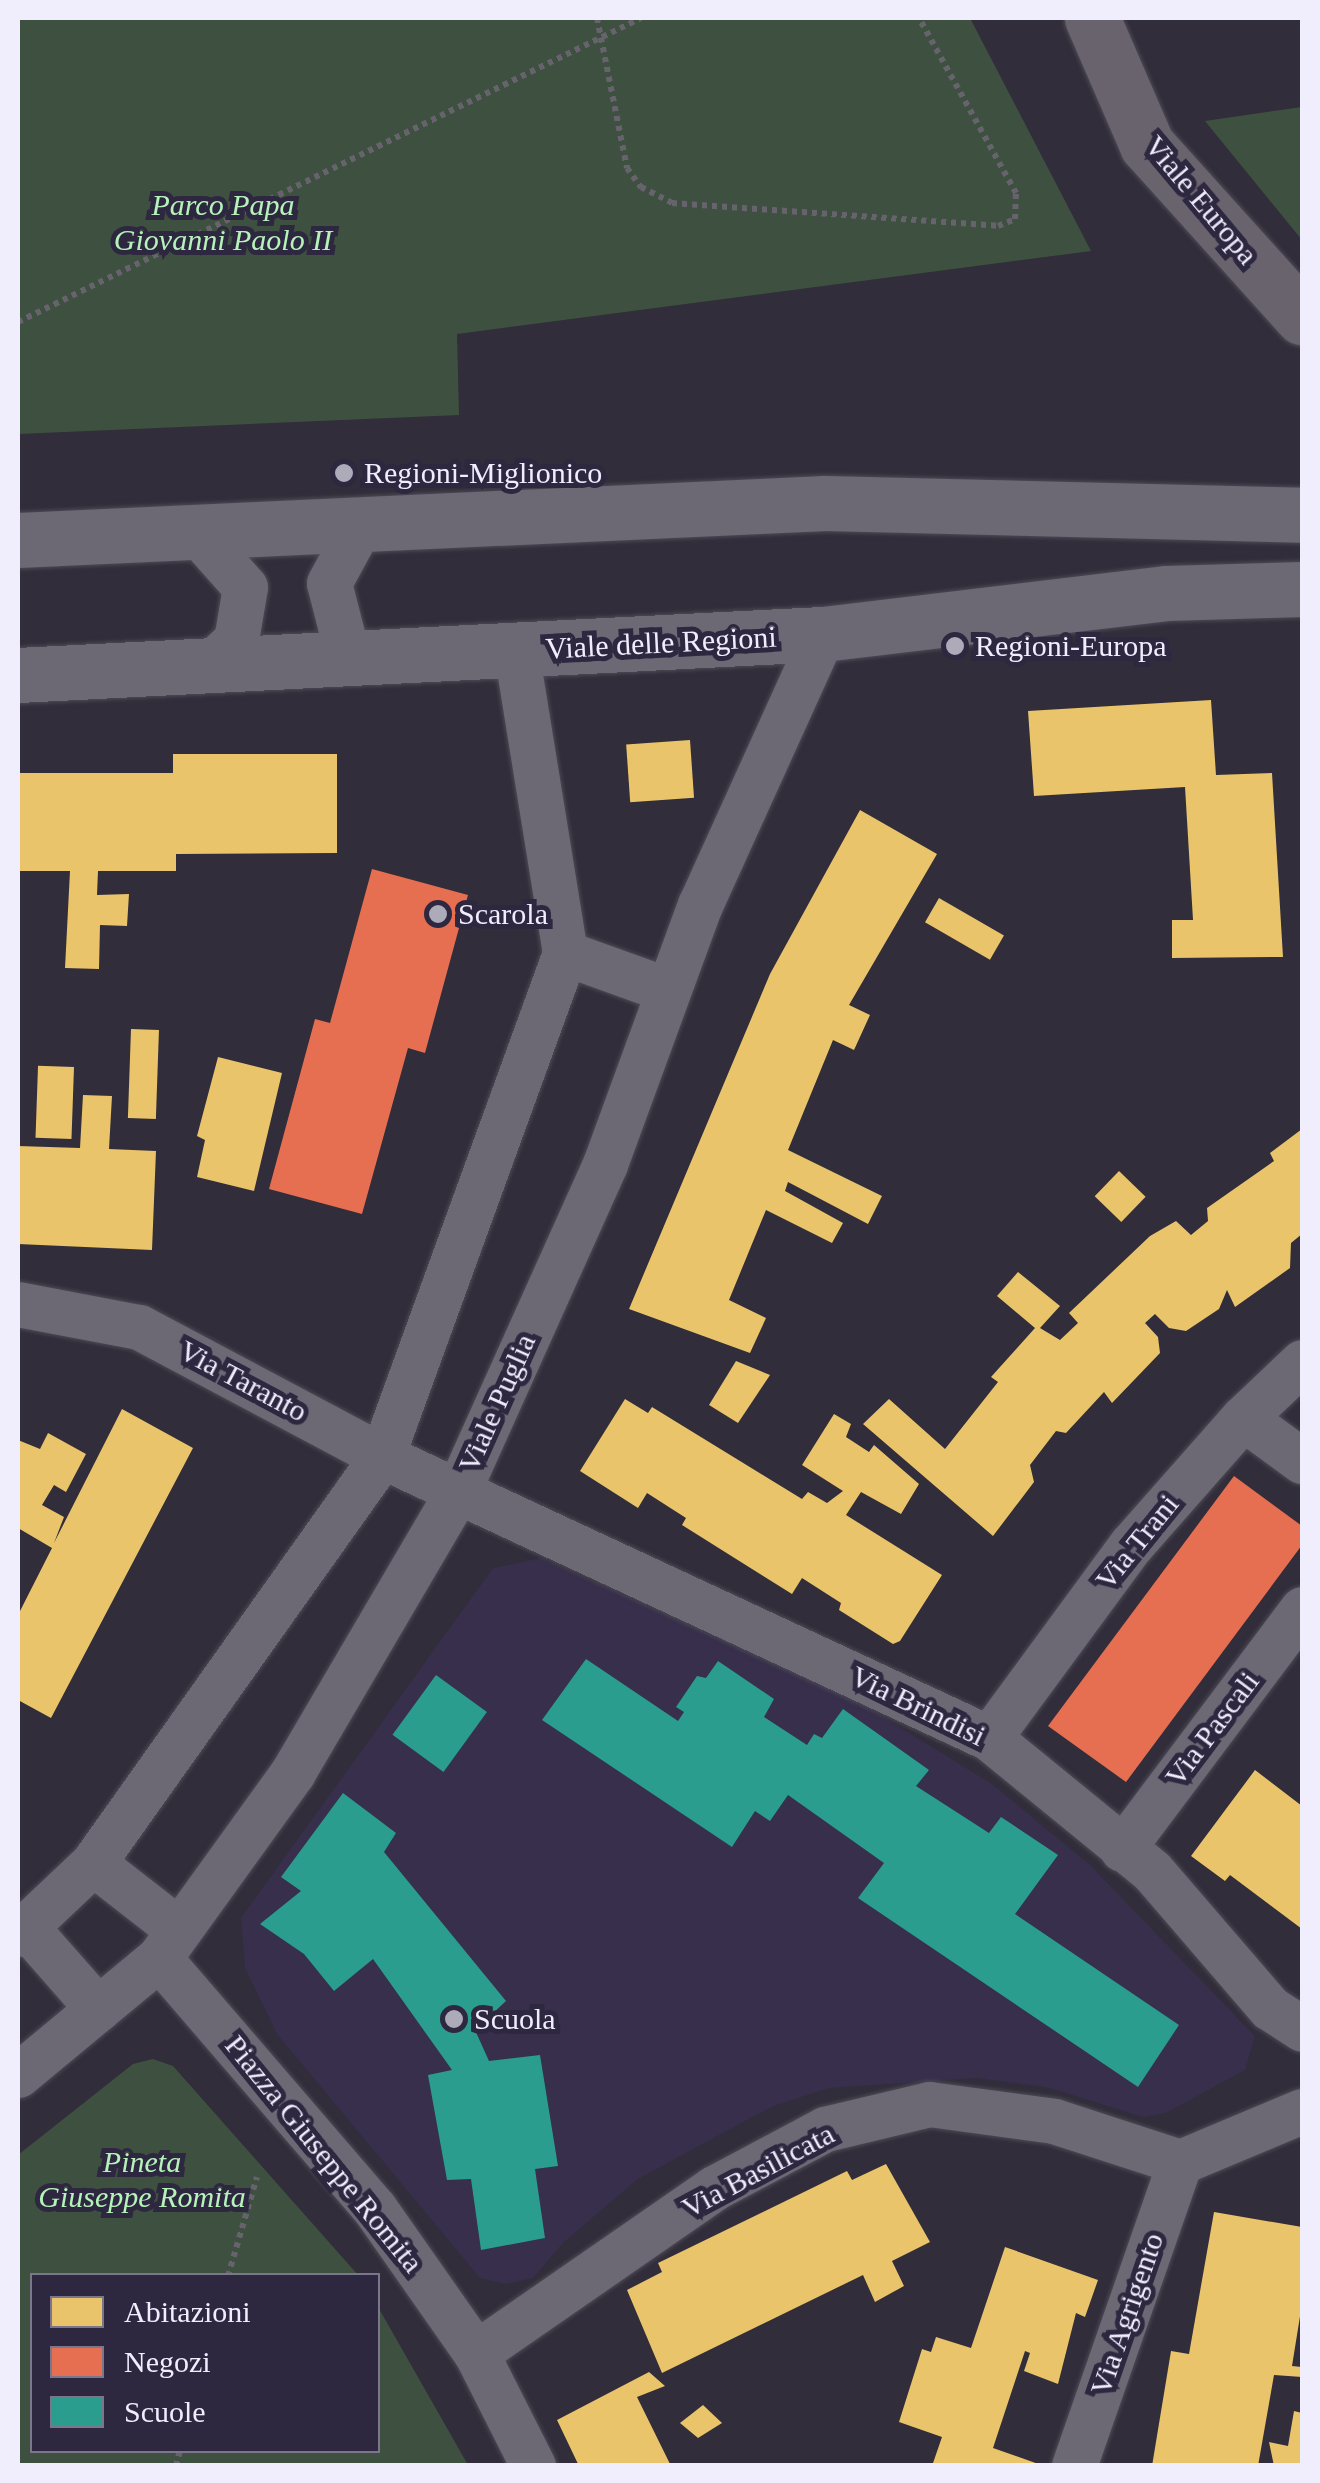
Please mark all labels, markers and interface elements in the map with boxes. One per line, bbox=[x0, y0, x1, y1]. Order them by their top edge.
street label: Viale Europa bbox=[1137, 128, 1265, 272]
park label: Parco Papa Giovanni Paolo II bbox=[114, 187, 332, 258]
place label: Regioni-Miglionico bbox=[364, 455, 602, 491]
marker: Regioni-Miglionico bbox=[333, 462, 355, 484]
street label: Viale delle Regioni bbox=[544, 619, 778, 667]
place label: Regioni-Europa bbox=[975, 628, 1167, 664]
marker: Regioni-Europa bbox=[944, 635, 966, 657]
place label: Scarola bbox=[458, 896, 548, 932]
marker: Scarola bbox=[427, 903, 449, 925]
street label: Viale Puglia bbox=[451, 1328, 543, 1478]
street label: Via Taranto bbox=[173, 1332, 313, 1430]
street label: Via Trani bbox=[1087, 1487, 1187, 1597]
street label: Via Brindisi bbox=[845, 1658, 991, 1754]
street label: Via Pascali bbox=[1157, 1665, 1267, 1793]
place label: Scuola bbox=[474, 2001, 556, 2037]
marker: Scuola bbox=[443, 2008, 465, 2030]
street label: Piazza Giuseppe Romita bbox=[217, 2028, 431, 2280]
street label: Via Basilicata bbox=[676, 2116, 840, 2226]
park label: Pineta Giuseppe Romita bbox=[38, 2144, 246, 2214]
street label: Via Agrigento bbox=[1082, 2227, 1172, 2401]
legend bbox=[30, 2273, 380, 2453]
text: Abitazioni bbox=[124, 2295, 251, 2328]
text: Negozi bbox=[124, 2345, 211, 2378]
text: Scuole bbox=[124, 2395, 206, 2428]

